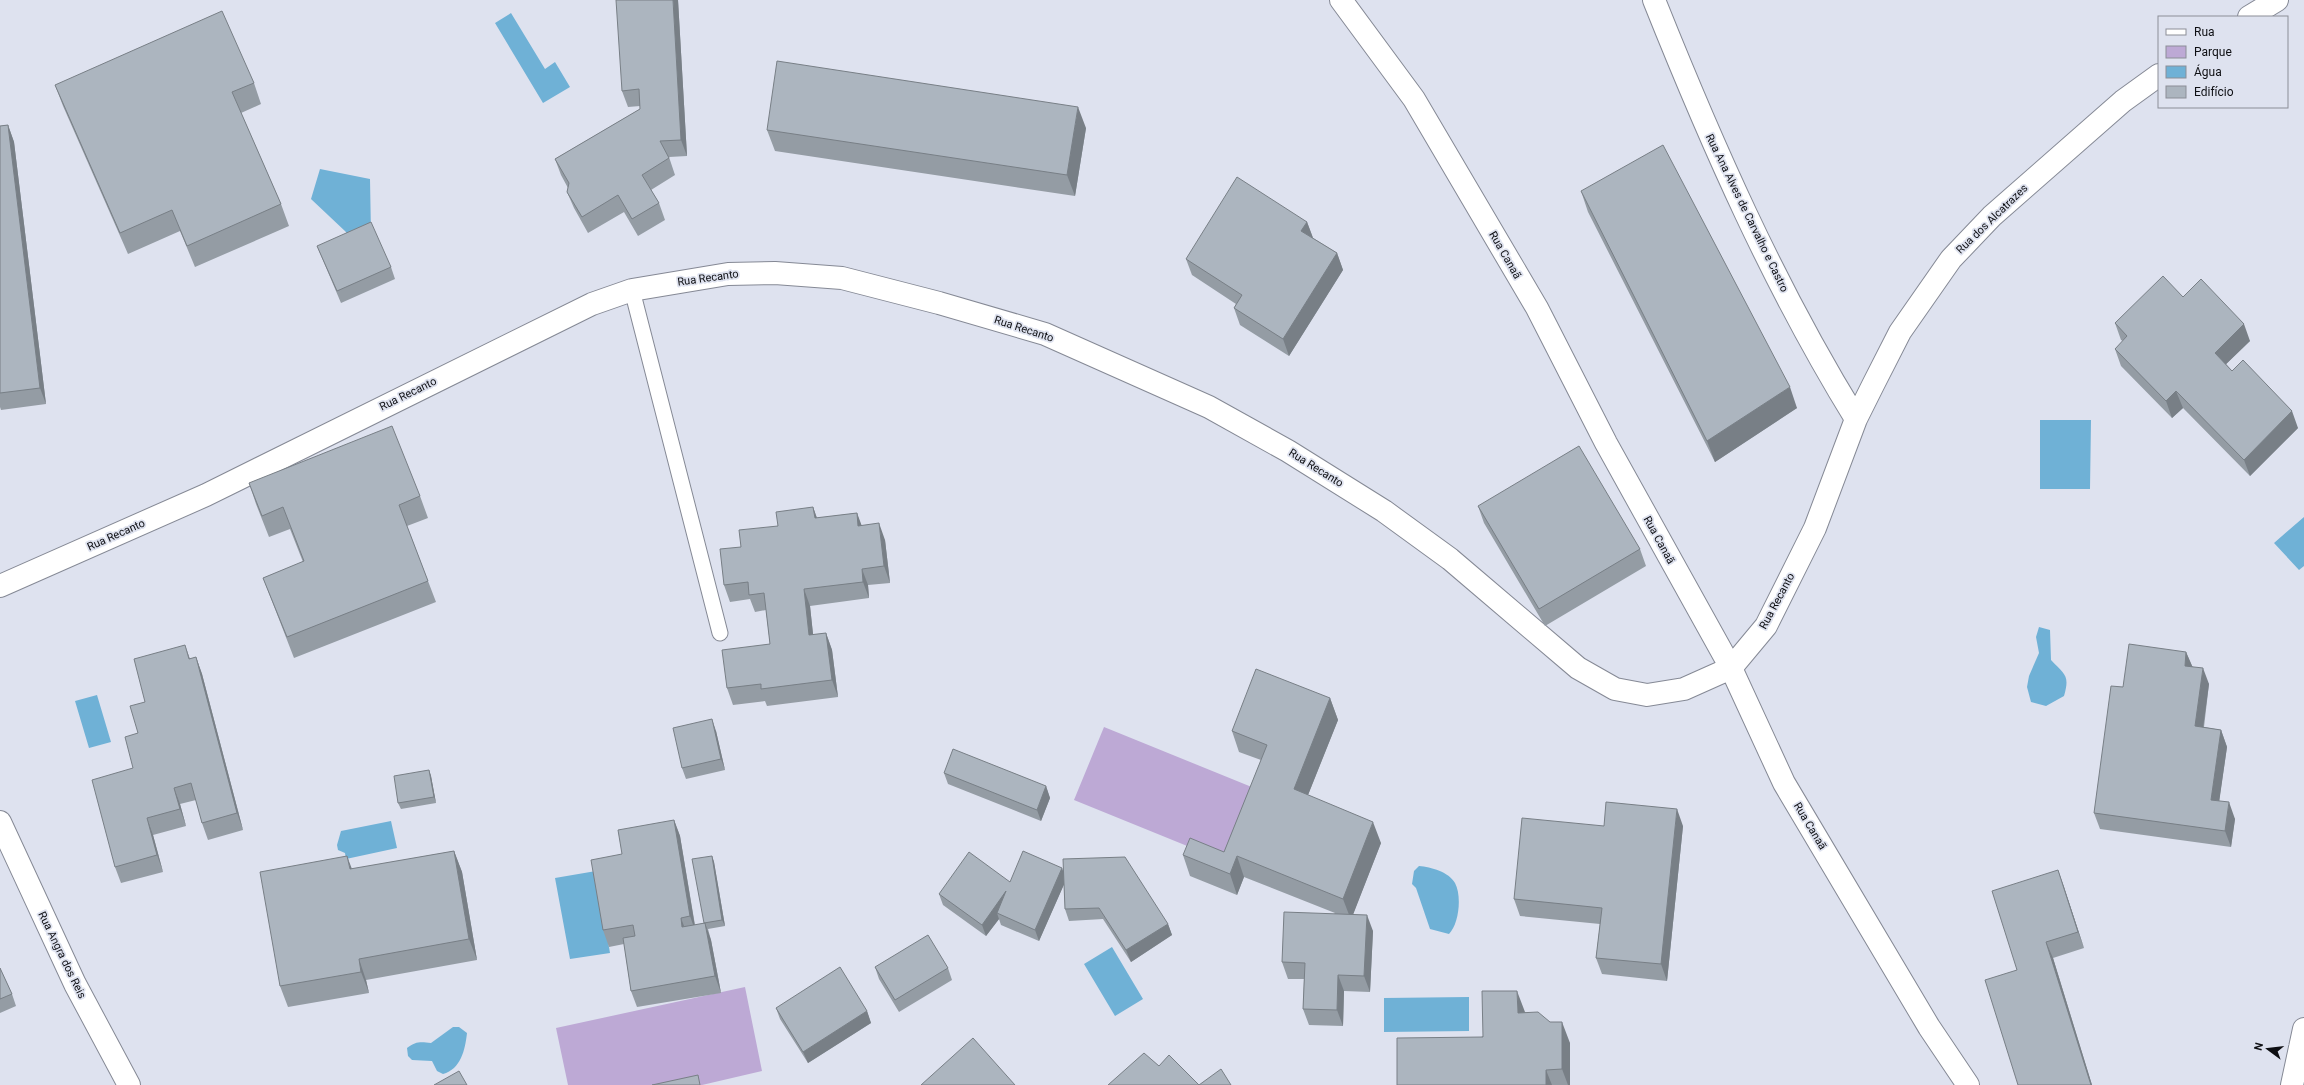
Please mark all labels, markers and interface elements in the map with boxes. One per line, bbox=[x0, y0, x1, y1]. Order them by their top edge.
legend bbox=[2158, 16, 2288, 108]
text: Rua bbox=[2194, 25, 2215, 39]
text: Parque bbox=[2194, 45, 2232, 59]
text: Água bbox=[2194, 64, 2222, 79]
text: Edifício bbox=[2194, 85, 2234, 99]
street label: Rua Ana Alves de Carvalho e Castro bbox=[1703, 132, 1791, 294]
street label: Rua dos Alcatrazes bbox=[1954, 181, 2031, 256]
street label: Rua Canaã bbox=[1486, 229, 1524, 281]
street label: Rua Recanto bbox=[677, 267, 739, 289]
street label: Rua Recanto bbox=[993, 313, 1055, 345]
street label: Rua Recanto bbox=[377, 375, 439, 413]
street label: Rua Recanto bbox=[1286, 446, 1346, 490]
street label: Rua Canaã bbox=[1641, 514, 1677, 566]
street label: Rua Recanto bbox=[85, 517, 147, 553]
street label: Rua Recanto bbox=[1757, 571, 1797, 631]
street label: Rua Canaã bbox=[1791, 800, 1829, 852]
street label: Rua Angra dos Reis bbox=[35, 909, 89, 1001]
north arrow bbox=[2248, 1029, 2288, 1069]
text: N bbox=[2252, 1041, 2266, 1052]

